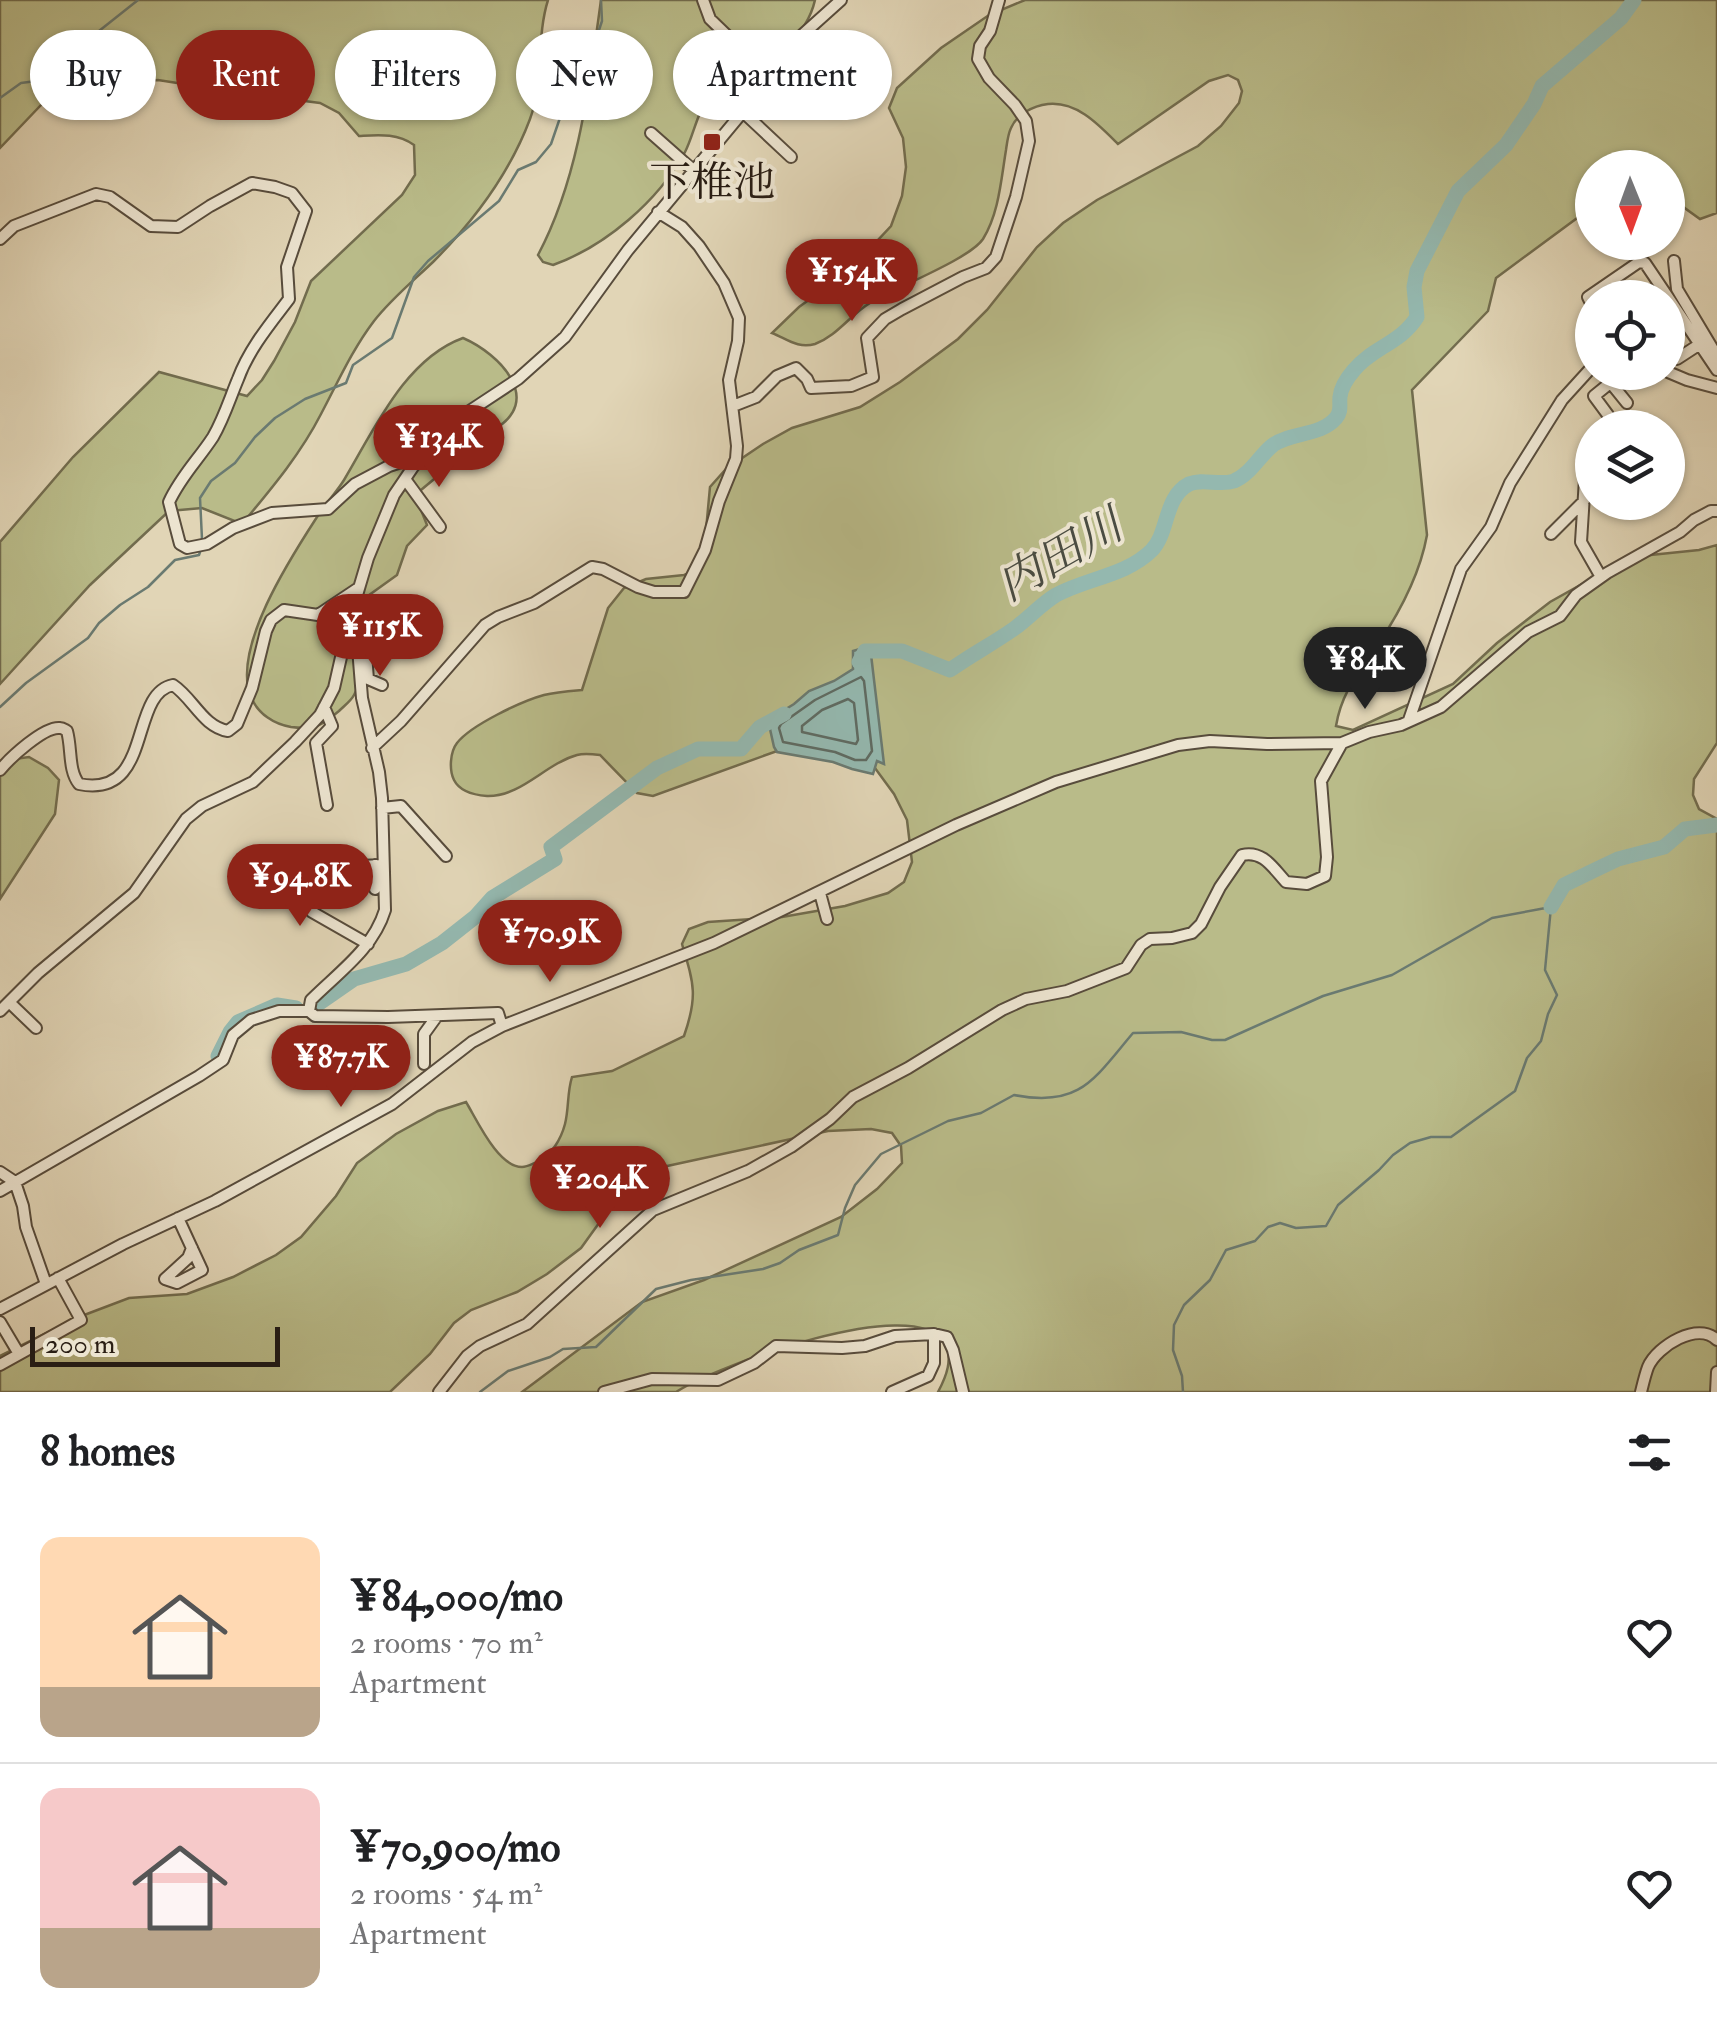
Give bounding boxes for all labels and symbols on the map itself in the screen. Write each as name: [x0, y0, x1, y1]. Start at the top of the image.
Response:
marker: 下椎池: [701, 131, 723, 153]
north arrow: [1575, 150, 1685, 260]
place label: 下椎池: [649, 157, 775, 209]
pin: ¥154K: [782, 239, 922, 324]
pin: ¥134K: [369, 405, 509, 490]
water label: 内田川: [988, 496, 1137, 614]
pin: ¥115K: [310, 594, 450, 679]
pin: ¥84K: [1306, 627, 1424, 712]
pin: ¥94.8K: [219, 844, 381, 929]
pin: ¥70.9K: [469, 900, 631, 985]
pin: ¥87.7K: [260, 1025, 422, 1110]
pin: ¥204K: [530, 1146, 670, 1231]
scale bar: [30, 1322, 280, 1366]

